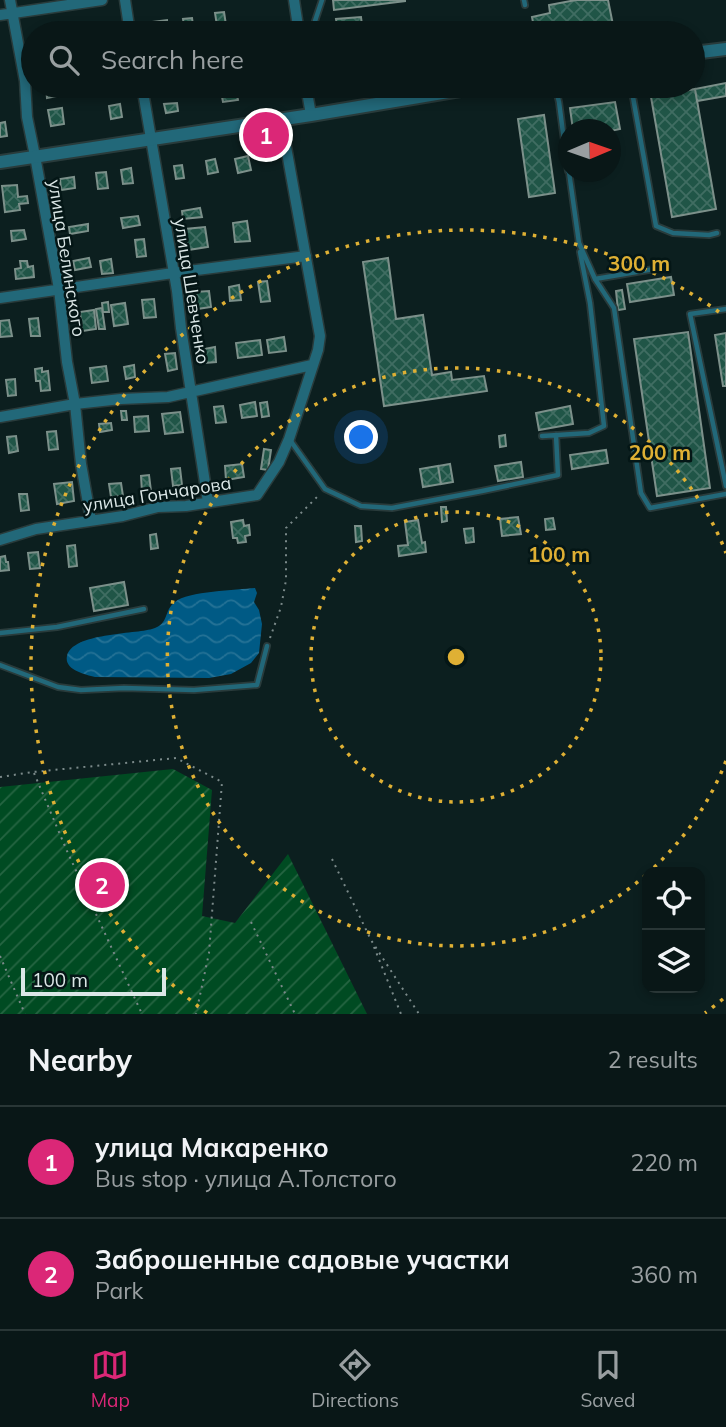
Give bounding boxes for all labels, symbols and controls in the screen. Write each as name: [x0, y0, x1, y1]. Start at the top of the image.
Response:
search box: [21, 21, 705, 98]
icon: search: [45, 41, 83, 79]
text: Search here: [101, 43, 244, 76]
pin: 1: [243, 109, 289, 161]
north arrow: [558, 119, 621, 182]
street label: улица Белинского: [43, 178, 91, 338]
street label: улица Шевченко: [169, 216, 215, 366]
text: 300 m: [608, 250, 670, 276]
your location: [344, 420, 378, 454]
text: 200 m: [629, 439, 691, 465]
street label: улица Гончарова: [81, 471, 233, 517]
text: 100 m: [528, 541, 590, 567]
centre of rings: [444, 645, 468, 669]
pin: 2: [79, 859, 125, 911]
map controls: [642, 867, 705, 993]
button: locate: [642, 867, 705, 930]
button: layers: [642, 930, 705, 993]
scale bar: [21, 965, 166, 997]
text: 100 m: [32, 968, 88, 992]
text: Nearby: [28, 1041, 132, 1079]
text: 2 results: [608, 1045, 698, 1074]
text: улица Макаренко: [95, 1131, 329, 1164]
text: 1: [44, 1148, 58, 1177]
text: 220 m: [630, 1148, 698, 1177]
text: Bus stop · улица А.Толстого: [95, 1164, 397, 1193]
text: Заброшенные садовые участки: [95, 1243, 510, 1276]
text: 2: [44, 1260, 58, 1289]
text: 360 m: [630, 1260, 698, 1289]
text: Park: [95, 1276, 143, 1305]
tab: Map: [91, 1346, 130, 1412]
tab: Directions: [311, 1346, 399, 1412]
tab: Saved: [580, 1346, 635, 1412]

